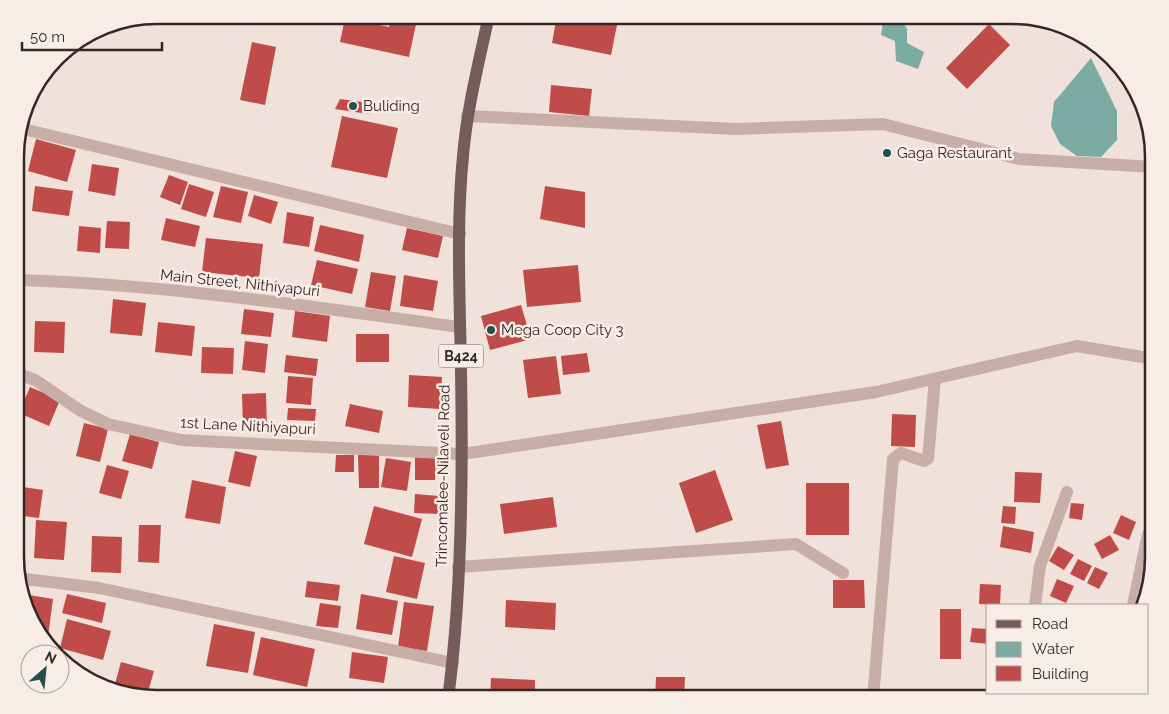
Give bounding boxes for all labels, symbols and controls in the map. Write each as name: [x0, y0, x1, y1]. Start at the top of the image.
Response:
scale bar: [22, 20, 162, 52]
text: 50 m: [30, 28, 65, 46]
place label: Buliding: [363, 97, 420, 115]
marker: Buliding: [347, 100, 359, 112]
place label: Gaga Restaurant: [897, 144, 1012, 162]
marker: Gaga Restaurant: [881, 147, 893, 159]
street label: Main Street, Nithiyapuri: [159, 266, 321, 300]
place label: Mega Coop City 3: [501, 321, 623, 339]
marker: Mega Coop City 3: [485, 324, 497, 336]
road number: B424: [438, 344, 484, 368]
street label: Trincomalee-Nilaveli Road: [432, 385, 454, 567]
street label: 1st Lane Nithiyapuri: [180, 413, 316, 439]
legend: [986, 604, 1149, 694]
text: Road: [1032, 615, 1068, 633]
text: Water: [1032, 640, 1075, 658]
north arrow: [20, 644, 70, 694]
text: N: [43, 648, 59, 667]
text: Building: [1032, 665, 1089, 683]

